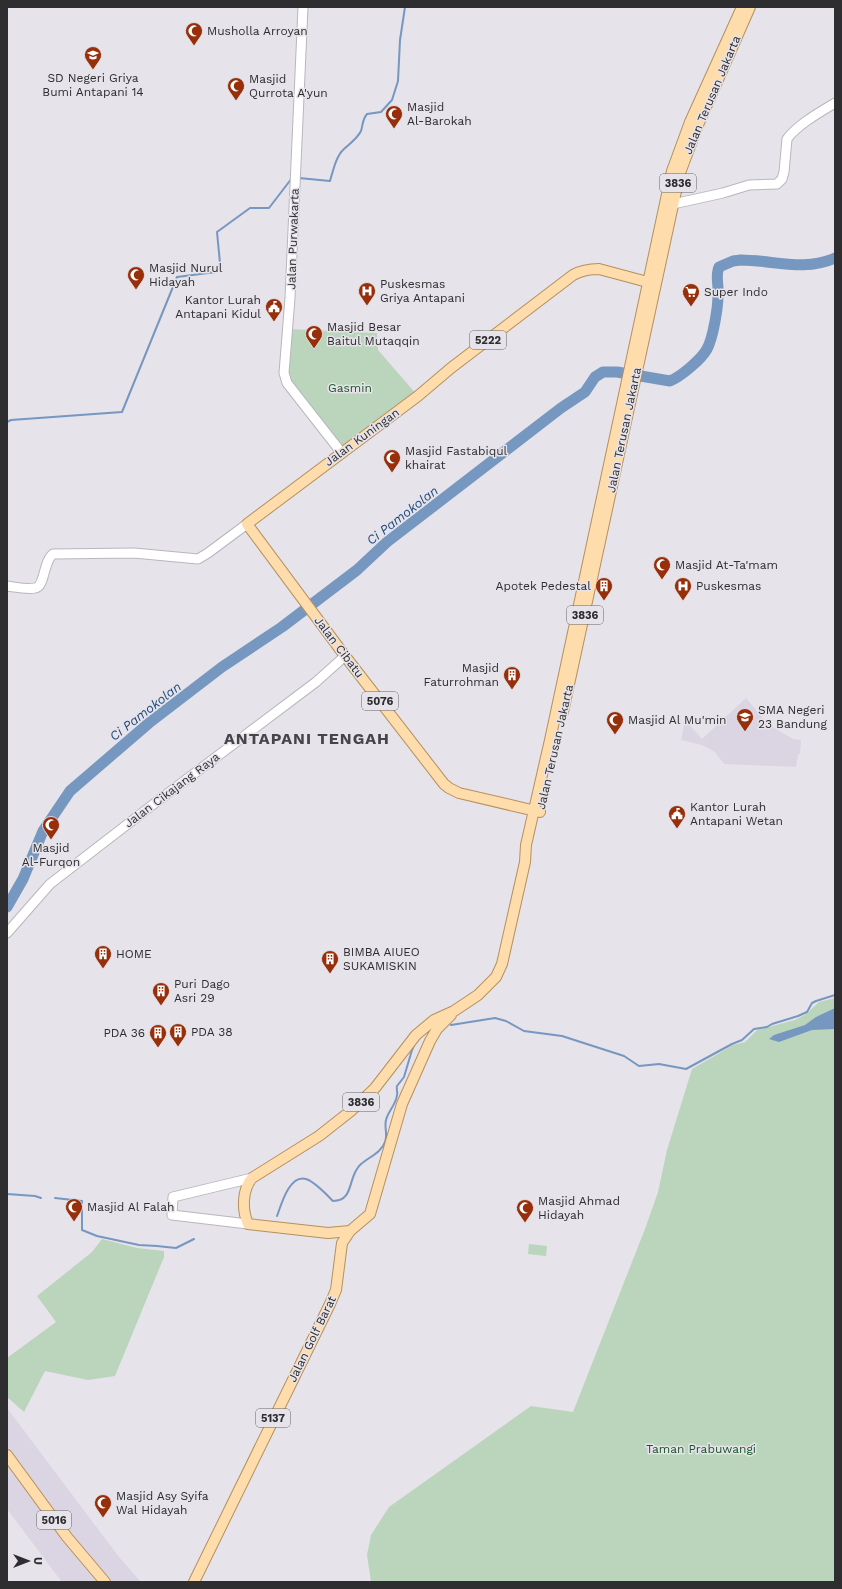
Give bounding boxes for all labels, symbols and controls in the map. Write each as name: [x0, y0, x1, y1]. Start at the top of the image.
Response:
mosque icon: Musholla Arroyan: [184, 21, 204, 46]
place label: Musholla Arroyan: [207, 24, 308, 38]
street label: Jalan Terusan Jakarta: [681, 33, 743, 157]
school or university icon: SD Negeri Griya Bumi Antapani 14: [83, 45, 103, 70]
place label: SD Negeri Griya Bumi Antapani 14: [42, 71, 144, 99]
place label: Masjid Qurrota A'yun: [249, 72, 328, 100]
mosque icon: Masjid Qurrota A'yun: [226, 76, 246, 101]
place label: Masjid Al-Barokah: [407, 100, 472, 128]
mosque icon: Masjid Al-Barokah: [384, 104, 404, 129]
road number: 3836: [660, 174, 696, 192]
street label: Jalan Purwakarta: [284, 188, 302, 290]
place label: Masjid Nurul Hidayah: [149, 261, 223, 289]
mosque icon: Masjid Nurul Hidayah: [126, 265, 146, 290]
place label: Puskesmas Griya Antapani: [380, 277, 465, 305]
hospital icon: Puskesmas Griya Antapani: [357, 281, 377, 306]
supermarket icon: Super Indo: [681, 282, 701, 307]
place label: Super Indo: [704, 285, 768, 299]
place label: Kantor Lurah Antapani Kidul: [175, 293, 261, 321]
public building icon: Kantor Lurah Antapani Kidul: [264, 297, 284, 322]
place label: Masjid Besar Baitul Mutaqqin: [327, 320, 420, 348]
mosque icon: Masjid Besar Baitul Mutaqqin: [304, 324, 324, 349]
road number: 5222: [470, 331, 506, 349]
street label: Jalan Terusan Jakarta: [604, 366, 644, 494]
park label: Gasmin: [328, 381, 372, 395]
street label: Jalan Kuningan: [322, 405, 402, 469]
place label: Masjid Fastabiqul khairat: [405, 444, 508, 472]
mosque icon: Masjid Fastabiqul khairat: [382, 448, 402, 473]
water label: Ci Pamokolan: [364, 483, 441, 548]
mosque icon: Masjid At-Ta'mam: [652, 555, 672, 580]
place label: Masjid At-Ta'mam: [675, 558, 778, 572]
building icon: Apotek Pedestal: [594, 576, 614, 601]
hospital icon: Puskesmas: [673, 576, 693, 601]
place label: Apotek Pedestal: [495, 579, 591, 593]
place label: Puskesmas: [696, 579, 761, 593]
road number: 3836: [567, 606, 603, 624]
street label: Jalan Cibatu: [311, 614, 367, 680]
place label: Masjid Faturrohman: [423, 661, 499, 689]
building icon: Masjid Faturrohman: [502, 665, 522, 690]
water label: Ci Pamokolan: [107, 679, 184, 744]
street label: Jalan Terusan Jakarta: [534, 683, 576, 811]
road number: 5076: [362, 692, 398, 710]
place label: SMA Negeri 23 Bandung: [758, 703, 827, 731]
school or university icon: SMA Negeri 23 Bandung: [735, 707, 755, 732]
mosque icon: Masjid Al Mu'min: [605, 710, 625, 735]
place label: Masjid Al Mu'min: [628, 713, 727, 727]
district label: ANTAPANI TENGAH: [224, 729, 390, 748]
street label: Jalan Cikajang Raya: [122, 750, 222, 830]
place label: Kantor Lurah Antapani Wetan: [690, 800, 783, 828]
public building icon: Kantor Lurah Antapani Wetan: [667, 804, 687, 829]
mosque icon: Masjid Al-Furqon: [41, 815, 61, 840]
place label: Masjid Al-Furqon: [22, 841, 80, 869]
building icon: HOME: [93, 944, 113, 969]
place label: BIMBA AIUEO SUKAMISKIN: [343, 945, 420, 973]
place label: HOME: [116, 947, 152, 961]
building icon: BIMBA AIUEO SUKAMISKIN: [320, 949, 340, 974]
place label: Puri Dago Asri 29: [174, 977, 230, 1005]
building icon: Puri Dago Asri 29: [151, 981, 171, 1006]
building icon: PDA 38: [168, 1022, 188, 1047]
building icon: PDA 36: [148, 1023, 168, 1048]
place label: PDA 38: [191, 1025, 233, 1039]
place label: PDA 36: [103, 1026, 145, 1040]
road number: 3836: [343, 1093, 379, 1111]
place label: Masjid Ahmad Hidayah: [538, 1194, 620, 1222]
mosque icon: Masjid Al Falah: [64, 1197, 84, 1222]
mosque icon: Masjid Ahmad Hidayah: [515, 1198, 535, 1223]
place label: Masjid Al Falah: [87, 1200, 174, 1214]
street label: Jalan Golf Barat: [285, 1294, 339, 1384]
road number: 5137: [256, 1409, 290, 1427]
park label: Taman Prabuwangi: [646, 1442, 756, 1456]
place label: Masjid Asy Syifa Wal Hidayah: [116, 1489, 209, 1517]
mosque icon: Masjid Asy Syifa Wal Hidayah: [93, 1493, 113, 1518]
road number: 5016: [37, 1511, 71, 1529]
north arrow: [8, 1541, 48, 1581]
text: U: [31, 1557, 44, 1565]

